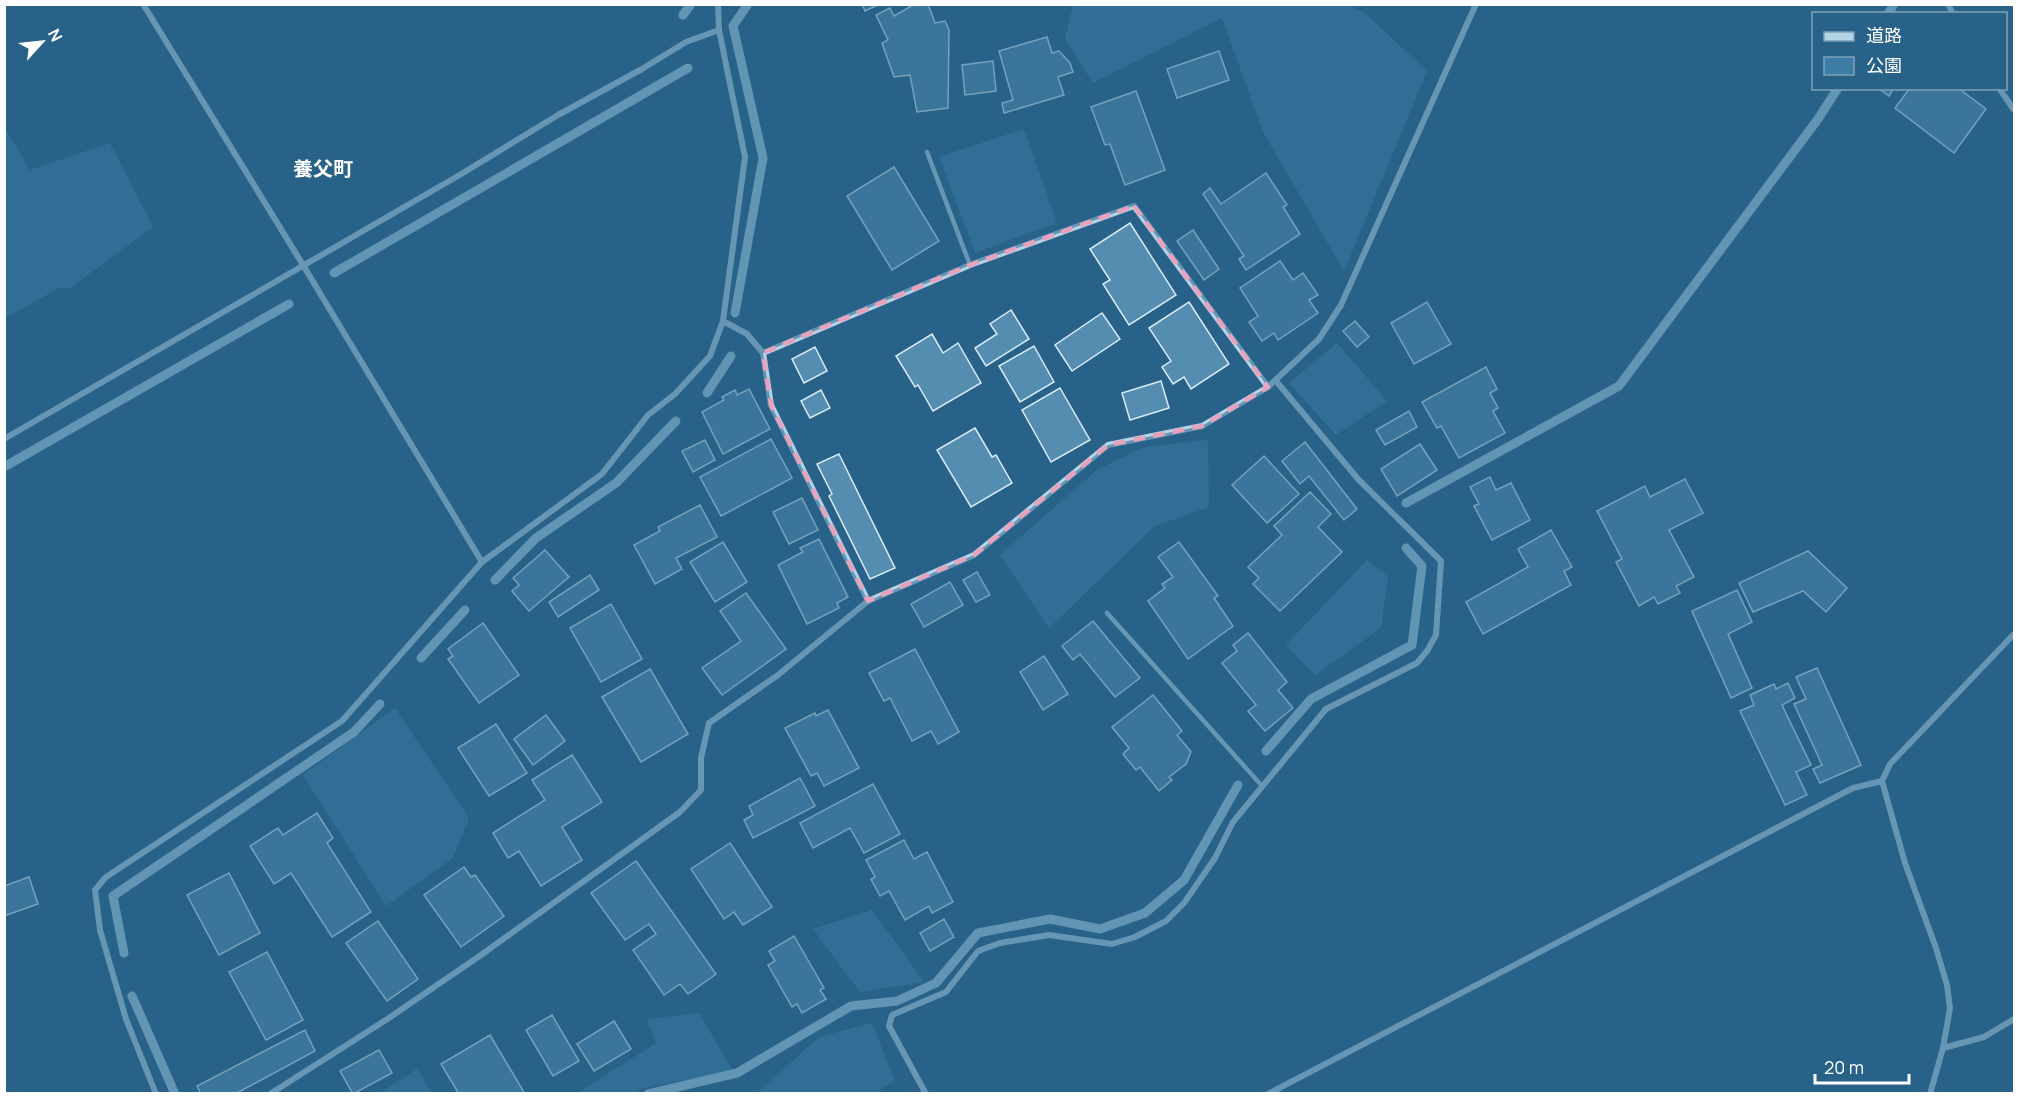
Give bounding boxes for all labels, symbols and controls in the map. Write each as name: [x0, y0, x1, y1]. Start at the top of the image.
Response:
north arrow: [12, 12, 72, 72]
legend: [1812, 12, 2007, 90]
text: 道路: [1866, 23, 1902, 47]
text: N: [43, 25, 68, 45]
text: 公園: [1866, 53, 1902, 77]
district label: 養父町: [293, 155, 353, 182]
scale bar: [1815, 1047, 1910, 1085]
text: 20 m: [1824, 1055, 1864, 1079]

